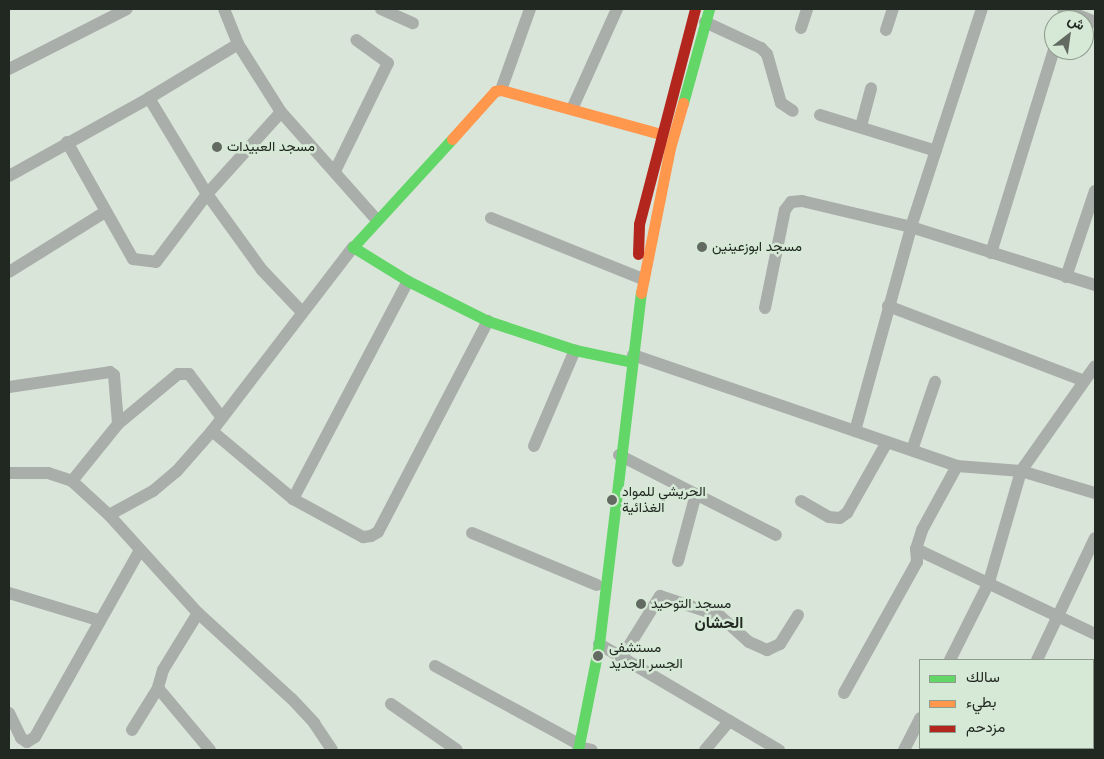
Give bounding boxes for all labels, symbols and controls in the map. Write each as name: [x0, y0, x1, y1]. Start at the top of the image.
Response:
north arrow: [1044, 10, 1094, 60]
text: ش: [1064, 10, 1088, 35]
place label: مسجد العبيدات: [227, 139, 315, 155]
marker: مسجد العبيدات: [211, 141, 223, 153]
place label: مسجد ابوزعينين: [712, 239, 802, 255]
marker: مسجد ابوزعينين: [696, 241, 708, 253]
place label: الحريشي للمواد الغذائية: [622, 484, 706, 516]
marker: الحريشي للمواد الغذائية: [606, 494, 618, 506]
place label: مسجد التوحيد: [651, 596, 731, 612]
marker: مسجد التوحيد: [635, 598, 647, 610]
district label: الحشان: [695, 613, 743, 633]
place label: مستشفى الجسر الجديد: [609, 640, 683, 672]
marker: مستشفى الجسر الجديد: [591, 649, 605, 663]
legend: [919, 659, 1094, 749]
text: سالك: [966, 667, 1000, 687]
text: بطيء: [966, 692, 996, 712]
text: مزدحم: [966, 717, 1005, 737]

